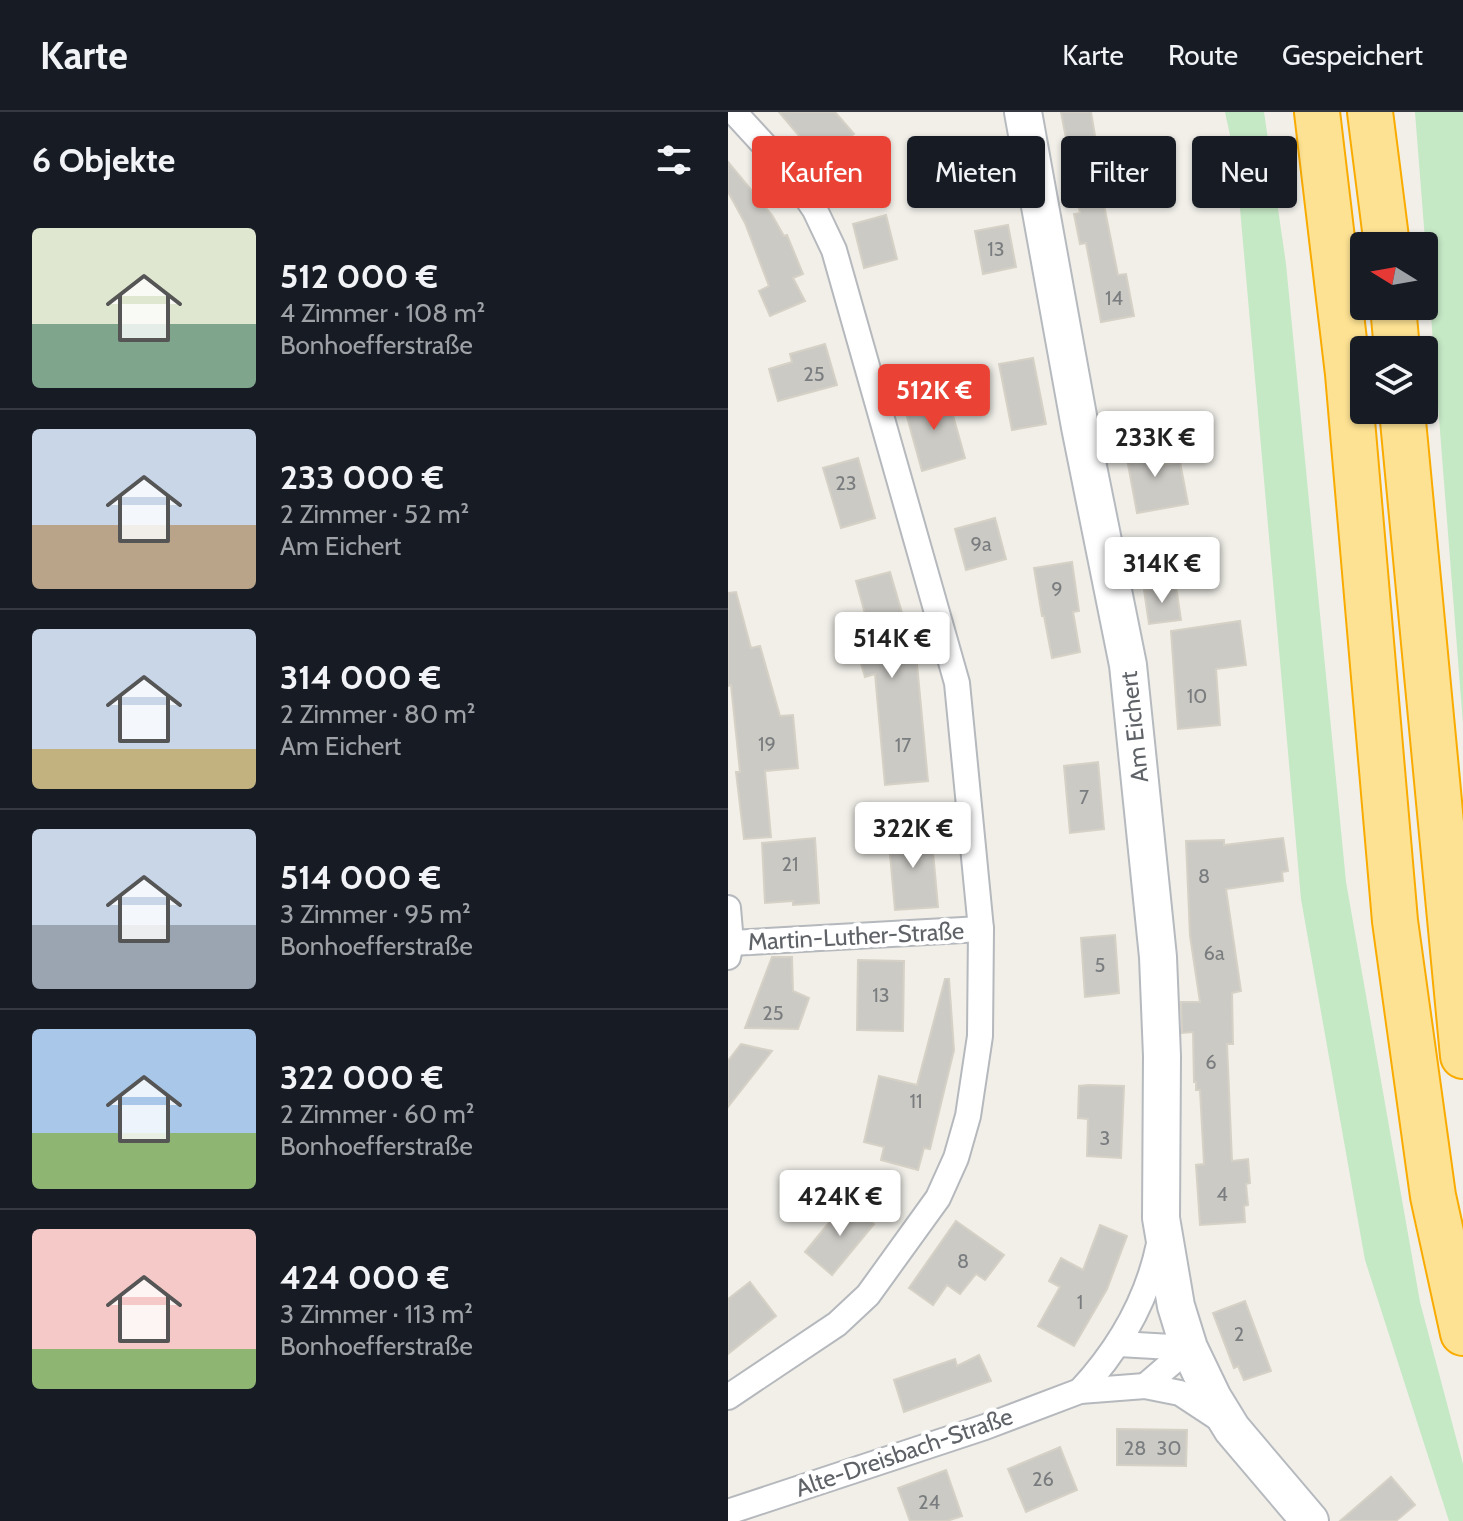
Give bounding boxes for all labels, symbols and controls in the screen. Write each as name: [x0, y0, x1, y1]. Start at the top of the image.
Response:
text: Karte: [40, 32, 128, 79]
text: Karte: [1062, 38, 1124, 72]
text: Route: [1168, 38, 1238, 72]
text: Gespeichert: [1282, 38, 1423, 72]
chip: Kaufen: [752, 136, 891, 208]
chip: Mieten: [907, 136, 1045, 208]
chip: Filter: [1061, 136, 1176, 208]
chip: Neu: [1192, 136, 1297, 208]
icon: filters: [652, 138, 696, 182]
text: 6 Objekte: [32, 139, 175, 181]
north arrow: [1350, 232, 1438, 320]
map controls: [1350, 232, 1438, 424]
house number: 13: [987, 237, 1005, 261]
text: 512 000 €: [280, 255, 438, 297]
icon: home: [96, 260, 192, 356]
house number: 14: [1105, 286, 1123, 310]
text: 4 Zimmer · 108 m²: [280, 297, 485, 329]
text: Bonhoefferstraße: [280, 329, 473, 361]
button: layers: [1350, 336, 1438, 424]
house number: 25: [803, 362, 825, 386]
pin: 512K €: [869, 364, 999, 432]
text: 512K €: [896, 374, 972, 406]
pin: 233K €: [1090, 411, 1220, 479]
text: 233K €: [1115, 421, 1195, 453]
text: 233 000 €: [280, 456, 444, 498]
icon: home: [96, 461, 192, 557]
house number: 23: [835, 471, 857, 495]
text: 2 Zimmer · 52 m²: [280, 498, 469, 530]
text: Am Eichert: [280, 530, 401, 562]
house number: 9a: [971, 532, 992, 556]
pin: 314K €: [1097, 537, 1227, 605]
text: 314K €: [1123, 547, 1201, 579]
house number: 9: [1051, 577, 1063, 601]
pin: 514K €: [827, 612, 957, 680]
text: 514K €: [853, 622, 931, 654]
text: 314 000 €: [280, 656, 441, 698]
icon: home: [96, 661, 192, 757]
street label: Am Eichert: [1114, 670, 1154, 784]
house number: 10: [1187, 684, 1207, 708]
text: 2 Zimmer · 80 m²: [280, 698, 475, 730]
text: Am Eichert: [280, 730, 401, 762]
house number: 19: [758, 732, 776, 756]
house number: 17: [895, 733, 911, 757]
house number: 7: [1079, 785, 1089, 809]
pin: 322K €: [848, 802, 978, 870]
text: 322K €: [873, 812, 953, 844]
house number: 21: [782, 852, 799, 876]
text: 514 000 €: [280, 856, 441, 898]
icon: home: [96, 861, 192, 957]
house number: 8: [1198, 864, 1210, 888]
text: 3 Zimmer · 95 m²: [280, 898, 471, 930]
street label: Martin-Luther-Straße: [747, 916, 965, 956]
text: Bonhoefferstraße: [280, 930, 473, 962]
house number: 6a: [1204, 941, 1225, 965]
house number: 5: [1095, 953, 1105, 977]
house number: 13: [872, 983, 890, 1007]
house number: 25: [762, 1001, 784, 1025]
house number: 6: [1205, 1050, 1217, 1074]
text: 322 000 €: [280, 1056, 443, 1098]
icon: home: [96, 1061, 192, 1157]
house number: 11: [909, 1089, 923, 1113]
text: 2 Zimmer · 60 m²: [280, 1098, 474, 1130]
house number: 3: [1100, 1126, 1110, 1150]
text: Bonhoefferstraße: [280, 1130, 473, 1162]
pin: 424K €: [775, 1170, 905, 1238]
text: 424K €: [798, 1180, 882, 1212]
house number: 4: [1216, 1182, 1228, 1206]
house number: 8: [957, 1249, 969, 1273]
text: 424 000 €: [280, 1256, 449, 1298]
icon: home: [96, 1261, 192, 1357]
house number: 1: [1077, 1290, 1083, 1314]
text: 3 Zimmer · 113 m²: [280, 1298, 473, 1330]
house number: 2: [1234, 1322, 1244, 1346]
text: Bonhoefferstraße: [280, 1330, 473, 1362]
street label: Alte-Dreisbach-Straße: [792, 1401, 1016, 1503]
house number: 28: [1124, 1436, 1146, 1460]
house number: 30: [1157, 1436, 1181, 1460]
house number: 26: [1032, 1467, 1054, 1491]
house number: 24: [918, 1490, 940, 1514]

